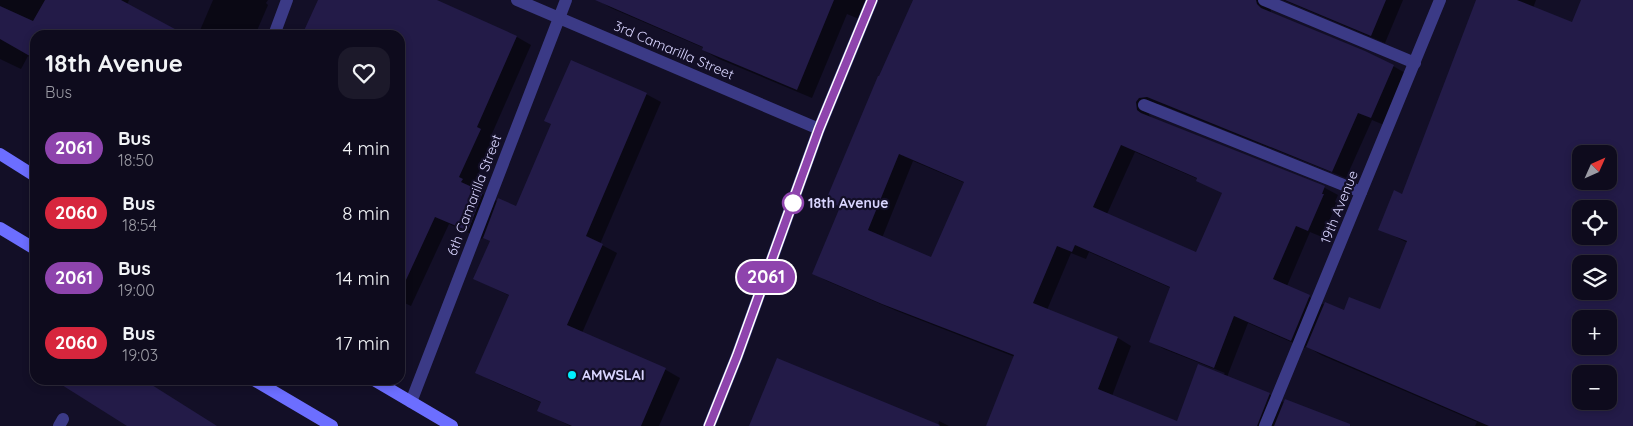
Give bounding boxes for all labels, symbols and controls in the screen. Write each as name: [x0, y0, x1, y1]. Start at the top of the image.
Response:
street label: 3rd Camarilla Street: [611, 17, 737, 84]
button: heart: [338, 47, 390, 99]
text: 18th Avenue: [45, 48, 183, 78]
text: Bus: [45, 82, 72, 102]
text: Bus: [118, 126, 151, 150]
street label: 6th Camarilla Street: [443, 132, 505, 258]
text: 2061: [55, 136, 93, 159]
text: 4 min: [342, 136, 390, 160]
north arrow: [1572, 145, 1618, 190]
map controls: [1572, 145, 1617, 410]
text: 18:50: [118, 150, 154, 170]
street label: 19th Avenue: [1316, 168, 1362, 246]
text: Bus: [122, 191, 155, 215]
marker: 18th Avenue: [782, 192, 804, 214]
place label: 18th Avenue: [808, 194, 888, 212]
button: locate: [1572, 200, 1617, 245]
text: 2060: [55, 201, 97, 224]
text: 8 min: [342, 201, 390, 225]
text: 18:54: [122, 215, 157, 235]
button: layers: [1572, 255, 1617, 300]
text: Bus: [118, 256, 151, 280]
line badge: 2061: [731, 261, 801, 293]
text: 2061: [747, 265, 785, 288]
text: 2061: [55, 266, 93, 289]
text: 14 min: [336, 266, 390, 290]
text: 19:00: [118, 280, 155, 300]
button: +: [1572, 310, 1617, 355]
text: Bus: [122, 321, 155, 345]
text: 2060: [55, 331, 97, 354]
text: 17 min: [336, 331, 390, 355]
text: 19:03: [122, 345, 158, 365]
button: −: [1572, 365, 1617, 410]
place label: AMWSLAI: [582, 366, 645, 384]
marker: AMWSLAI: [566, 369, 578, 381]

